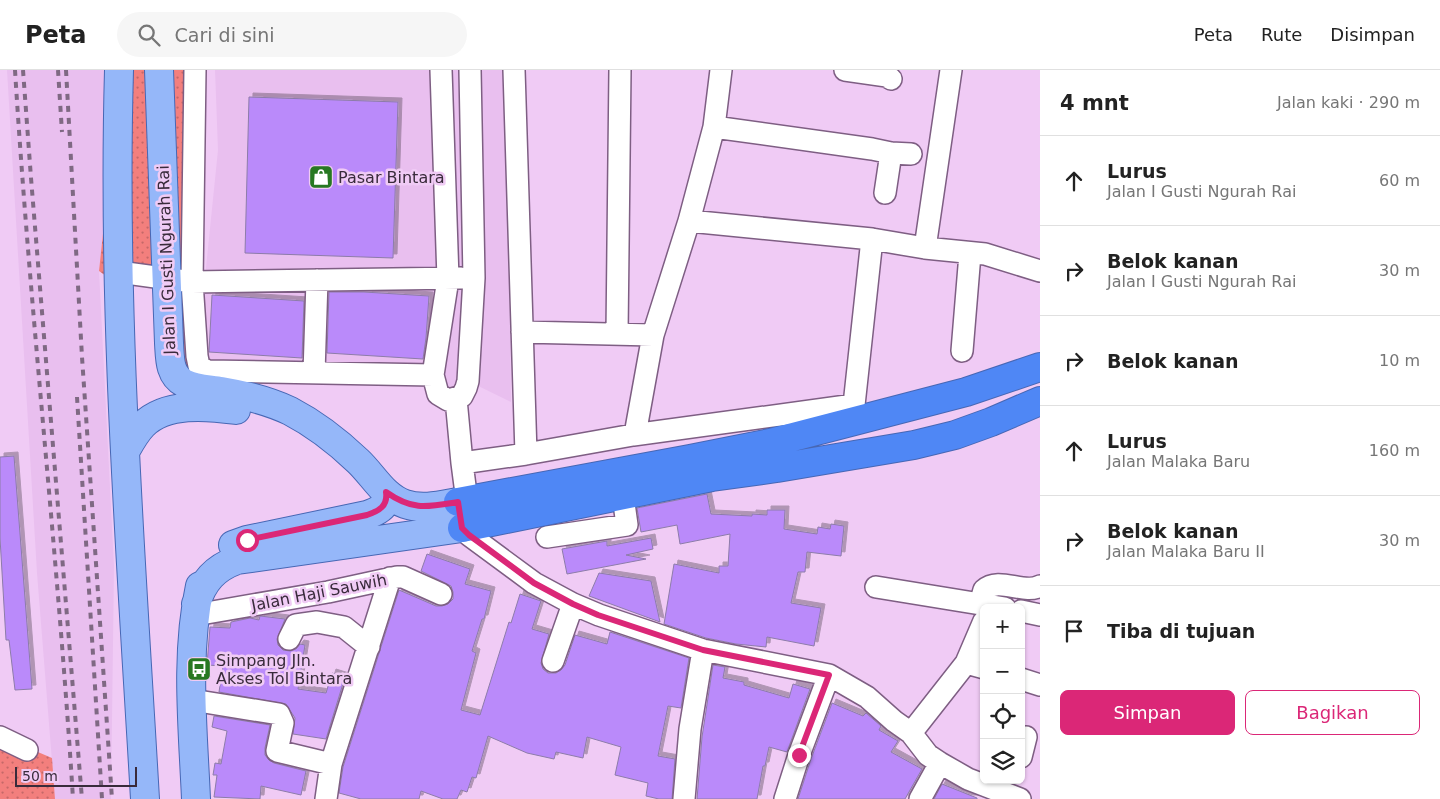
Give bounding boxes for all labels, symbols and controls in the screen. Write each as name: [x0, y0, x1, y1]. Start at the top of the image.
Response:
search box: [117, 12, 467, 57]
text: Peta: [25, 21, 87, 49]
icon: search: [135, 21, 163, 49]
text: Cari di sini: [175, 24, 274, 46]
text: Peta: [1194, 24, 1233, 45]
text: Rute: [1261, 24, 1302, 45]
text: Disimpan: [1330, 24, 1415, 45]
text: 4 mnt: [1060, 91, 1129, 115]
text: Jalan kaki · 290 m: [1277, 93, 1420, 112]
text: Lurus: [1107, 160, 1167, 182]
shop icon: Pasar Bintara: [308, 164, 334, 190]
street label: Jalan I Gusti Ngurah Rai: [154, 165, 179, 356]
icon: ahead: [1060, 167, 1088, 195]
place label: Pasar Bintara: [338, 168, 445, 187]
text: 60 m: [1379, 171, 1420, 190]
text: Jalan I Gusti Ngurah Rai: [1107, 182, 1296, 201]
text: Belok kanan: [1107, 250, 1239, 272]
icon: right: [1060, 257, 1088, 285]
text: 30 m: [1379, 261, 1420, 280]
text: Jalan I Gusti Ngurah Rai: [1107, 272, 1296, 291]
icon: right: [1060, 347, 1088, 375]
text: Belok kanan: [1107, 350, 1239, 372]
text: 10 m: [1379, 351, 1420, 370]
text: Lurus: [1107, 430, 1167, 452]
icon: ahead: [1060, 437, 1088, 465]
text: 160 m: [1369, 441, 1420, 460]
text: Jalan Malaka Baru: [1107, 452, 1250, 471]
text: Belok kanan: [1107, 520, 1239, 542]
icon: right: [1060, 527, 1088, 555]
route start: [236, 529, 259, 552]
text: 30 m: [1379, 531, 1420, 550]
text: Jalan Malaka Baru II: [1107, 542, 1265, 561]
street label: Jalan Haji Sauwih: [249, 570, 388, 615]
map controls: [980, 604, 1025, 784]
button: +: [980, 604, 1025, 649]
icon: arrive: [1060, 617, 1088, 645]
text: Tiba di tujuan: [1107, 620, 1255, 642]
button: −: [980, 649, 1025, 694]
place label: Simpang Jln. Akses Tol Bintara: [216, 651, 352, 688]
bus stop icon: Simpang Jln. Akses Tol Bintara: [186, 656, 212, 682]
button: Simpan: [1060, 690, 1235, 735]
button: Bagikan: [1245, 690, 1420, 735]
button: locate: [980, 694, 1025, 739]
button: layers: [980, 739, 1025, 784]
route end: [788, 744, 811, 767]
scale bar: [15, 764, 138, 787]
text: 50 m: [22, 768, 58, 784]

